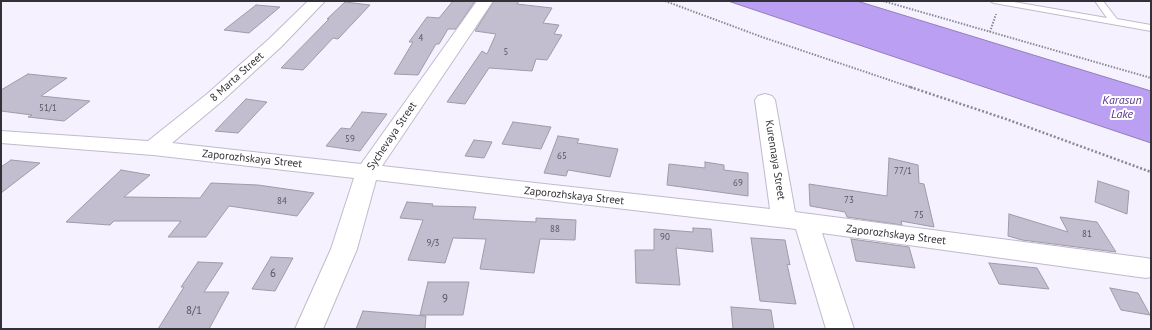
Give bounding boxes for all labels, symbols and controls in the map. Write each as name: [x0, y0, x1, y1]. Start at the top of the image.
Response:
house number: 4: [419, 33, 423, 43]
house number: 5: [504, 47, 508, 57]
street label: 8 Marta Street: [208, 50, 266, 104]
water label: Karasun Lake: [1102, 94, 1142, 122]
street label: Sychevaya Street: [364, 99, 420, 173]
house number: 51/1: [39, 103, 57, 113]
street label: Kurennaya Street: [762, 119, 788, 201]
house number: 59: [345, 134, 355, 144]
street label: Zaporozhskaya Street: [201, 147, 303, 171]
house number: 65: [557, 151, 567, 161]
house number: 77/1: [894, 166, 912, 176]
house number: 69: [733, 178, 743, 188]
street label: Zaporozhskaya Street: [523, 184, 625, 208]
house number: 73: [844, 195, 854, 205]
house number: 84: [277, 196, 287, 206]
house number: 75: [914, 210, 924, 220]
street label: Zaporozhskaya Street: [845, 222, 947, 248]
house number: 88: [550, 224, 560, 234]
house number: 81: [1082, 229, 1092, 239]
house number: 90: [660, 232, 670, 242]
house number: 9/3: [427, 238, 439, 248]
house number: 6: [270, 267, 276, 281]
house number: 9: [442, 292, 448, 306]
house number: 8/1: [186, 304, 202, 318]

